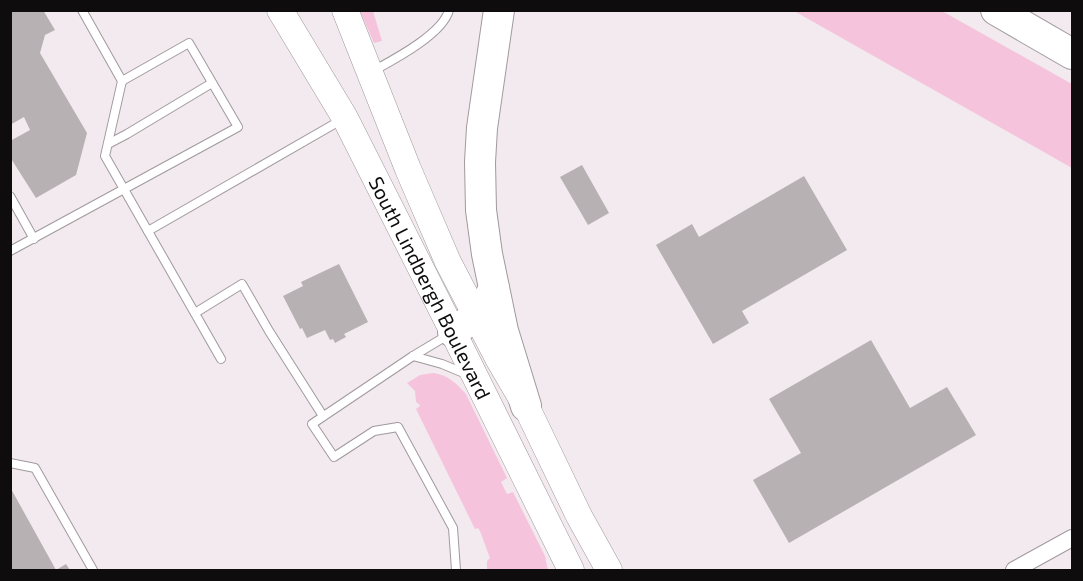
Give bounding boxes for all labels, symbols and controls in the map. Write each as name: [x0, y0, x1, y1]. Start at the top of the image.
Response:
street label: South Lindbergh Boulevard: [364, 172, 496, 403]

